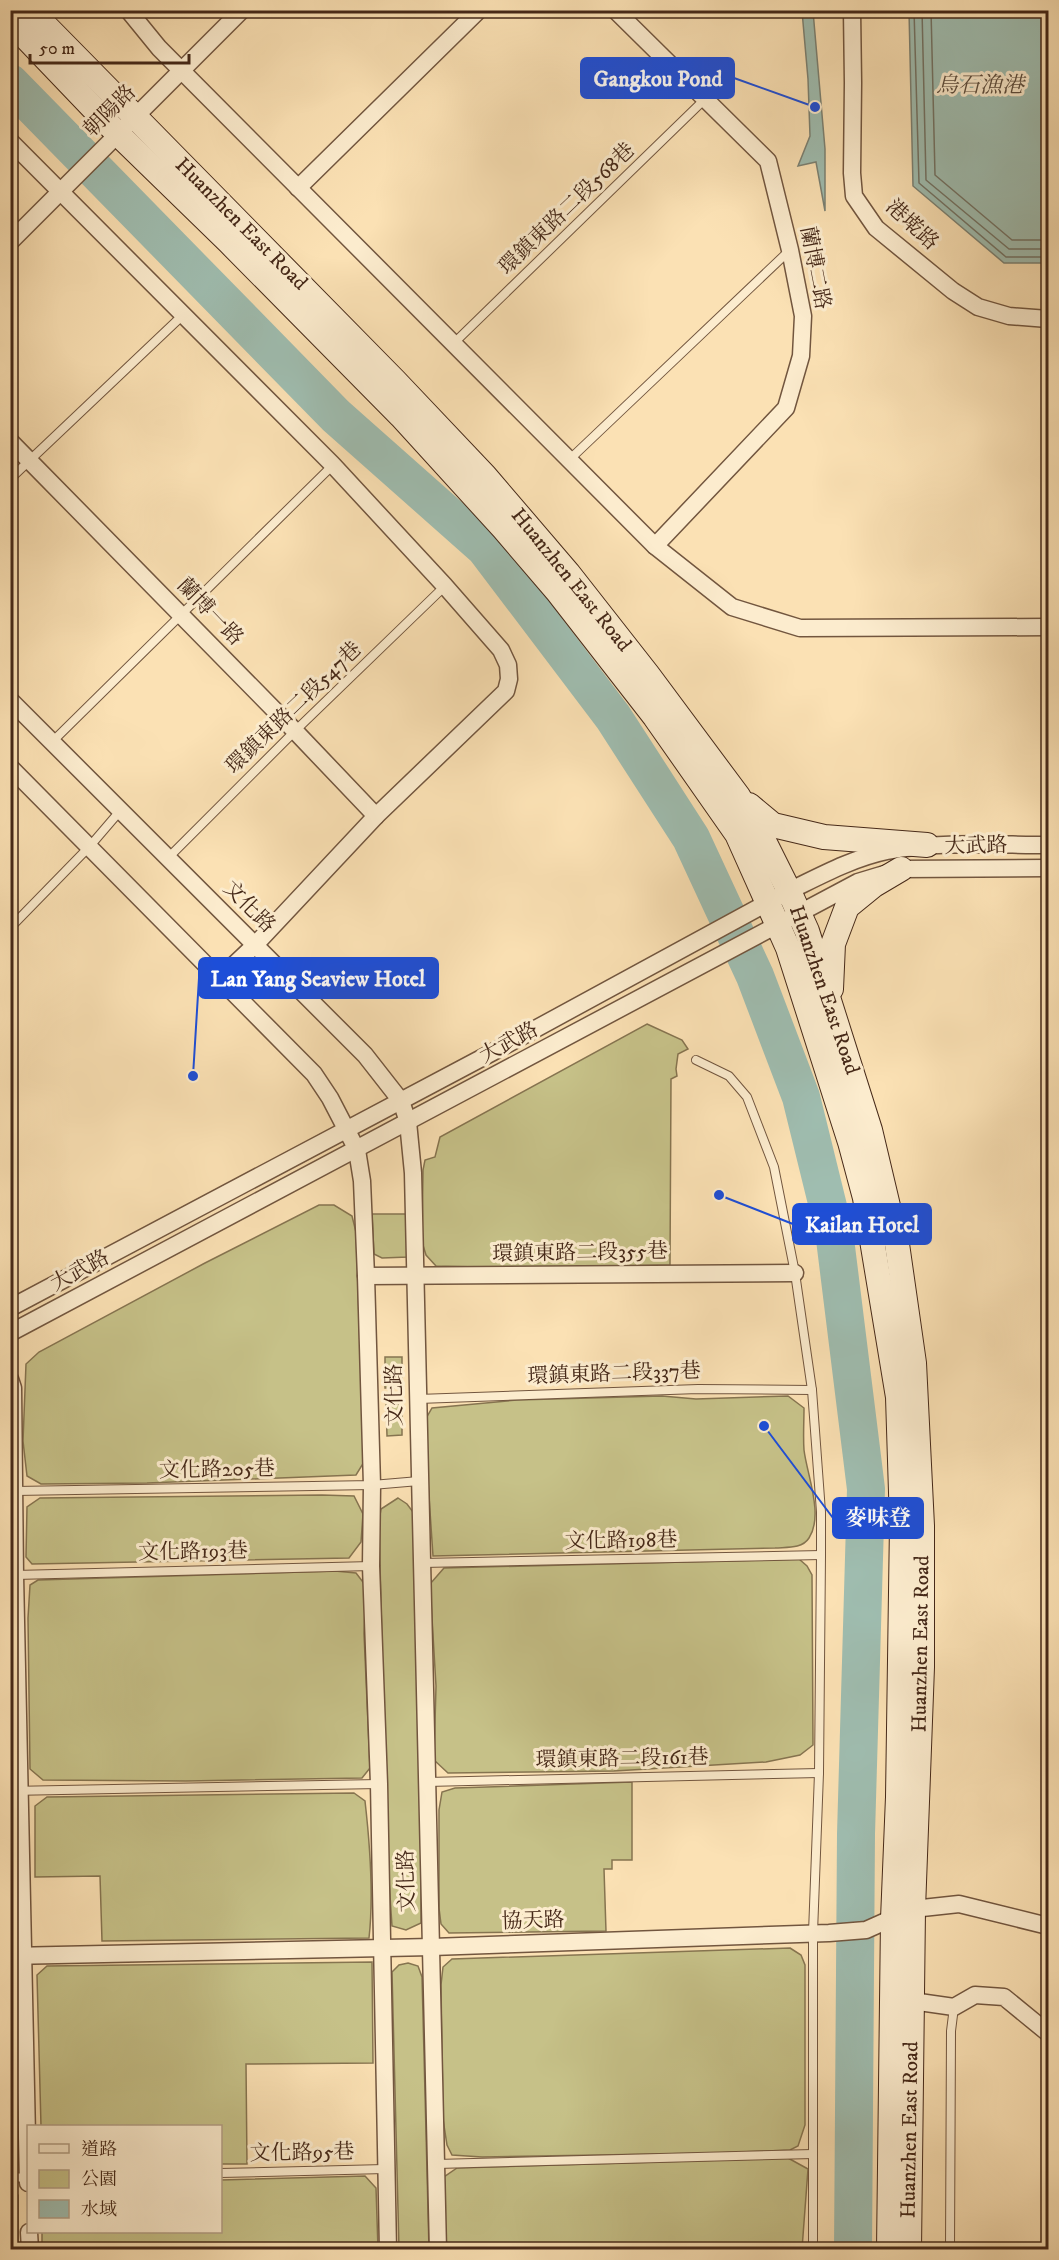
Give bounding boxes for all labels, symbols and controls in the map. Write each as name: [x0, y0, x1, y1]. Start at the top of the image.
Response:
scale bar: [30, 27, 189, 65]
text: 50 m: [39, 38, 75, 60]
callout: Gangkou Pond: [581, 58, 734, 98]
text: Gangkou Pond: [593, 66, 724, 93]
water label: 烏石漁港: [936, 72, 1027, 99]
street label: 朝陽路: [79, 80, 141, 142]
street label: 環鎮東路二段568巷: [494, 138, 640, 280]
street label: Huanzhen East Road: [169, 152, 313, 296]
street label: 港墘路: [880, 194, 944, 256]
street label: 蘭博二路: [794, 224, 836, 312]
street label: Huanzhen East Road: [505, 503, 637, 657]
street label: 蘭博一路: [171, 573, 249, 651]
street label: 環鎮東路二段547巷: [221, 637, 367, 779]
street label: 大武路: [944, 832, 1008, 860]
street label: 文化路: [218, 876, 280, 938]
street label: Huanzhen East Road: [783, 902, 865, 1078]
callout: Lan Yang Seaview Hotel: [199, 958, 438, 998]
text: Lan Yang Seaview Hotel: [211, 966, 426, 993]
street label: 大武路: [475, 1017, 543, 1069]
callout: Kailan Hotel: [793, 1204, 931, 1244]
text: Kailan Hotel: [805, 1212, 920, 1239]
street label: 環鎮東路二段355巷: [492, 1238, 668, 1268]
street label: 大武路: [46, 1245, 114, 1297]
street label: 環鎮東路二段337巷: [527, 1358, 701, 1390]
street label: 文化路: [381, 1363, 409, 1427]
street label: 文化路205巷: [159, 1456, 275, 1484]
callout: 麥味登: [833, 1498, 923, 1538]
text: 麥味登: [845, 1505, 911, 1532]
street label: 文化路198巷: [564, 1527, 678, 1555]
street label: 文化路193巷: [138, 1538, 248, 1566]
street label: Huanzhen East Road: [906, 1555, 936, 1733]
street label: 環鎮東路二段161巷: [535, 1744, 709, 1774]
street label: 文化路: [393, 1849, 421, 1913]
street label: 協天路: [501, 1907, 565, 1935]
street label: Huanzhen East Road: [895, 2041, 925, 2219]
legend: [27, 2125, 222, 2233]
text: 道路: [81, 2139, 117, 2161]
street label: 文化路95巷: [249, 2139, 355, 2167]
text: 公園: [81, 2169, 117, 2191]
text: 水域: [81, 2199, 117, 2221]

